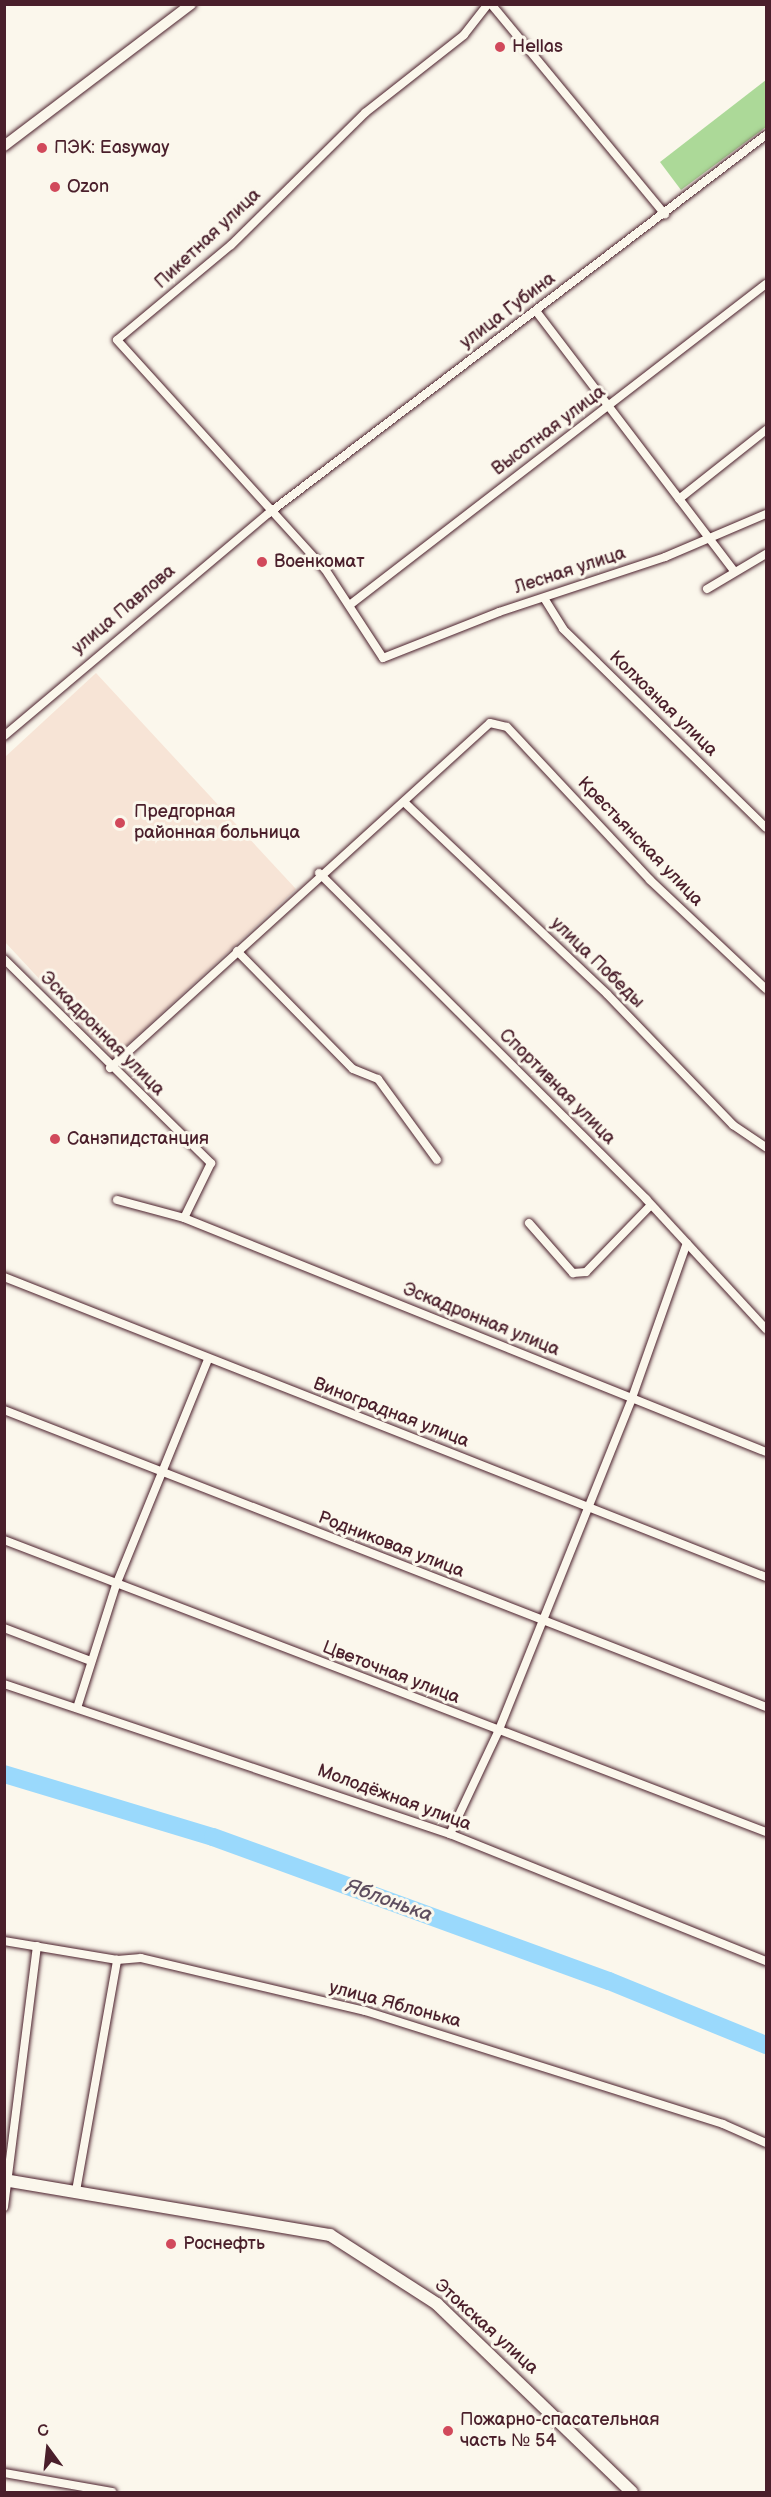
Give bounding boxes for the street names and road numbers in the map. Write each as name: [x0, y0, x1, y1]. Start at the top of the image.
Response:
street label: Пикетная улица: [151, 184, 265, 294]
street label: улица Губина: [456, 268, 560, 354]
street label: Высотная улица: [488, 381, 610, 481]
street label: Лесная улица: [512, 543, 628, 599]
street label: улица Павлова: [68, 561, 180, 659]
street label: Колхозная улица: [604, 647, 722, 761]
street label: Крестьянская улица: [573, 773, 707, 911]
street label: улица Победы: [546, 913, 648, 1013]
street label: Эскадронная улица: [35, 967, 169, 1101]
street label: Спортивная улица: [495, 1025, 619, 1149]
street label: Эскадронная улица: [399, 1279, 563, 1361]
street label: Виноградная улица: [310, 1373, 472, 1453]
street label: Родниковая улица: [315, 1507, 467, 1583]
street label: Цветочная улица: [319, 1637, 463, 1709]
street label: Молодёжная улица: [314, 1760, 474, 1836]
street label: улица Яблонька: [327, 1977, 463, 2033]
street label: Этокская улица: [430, 2275, 542, 2379]

